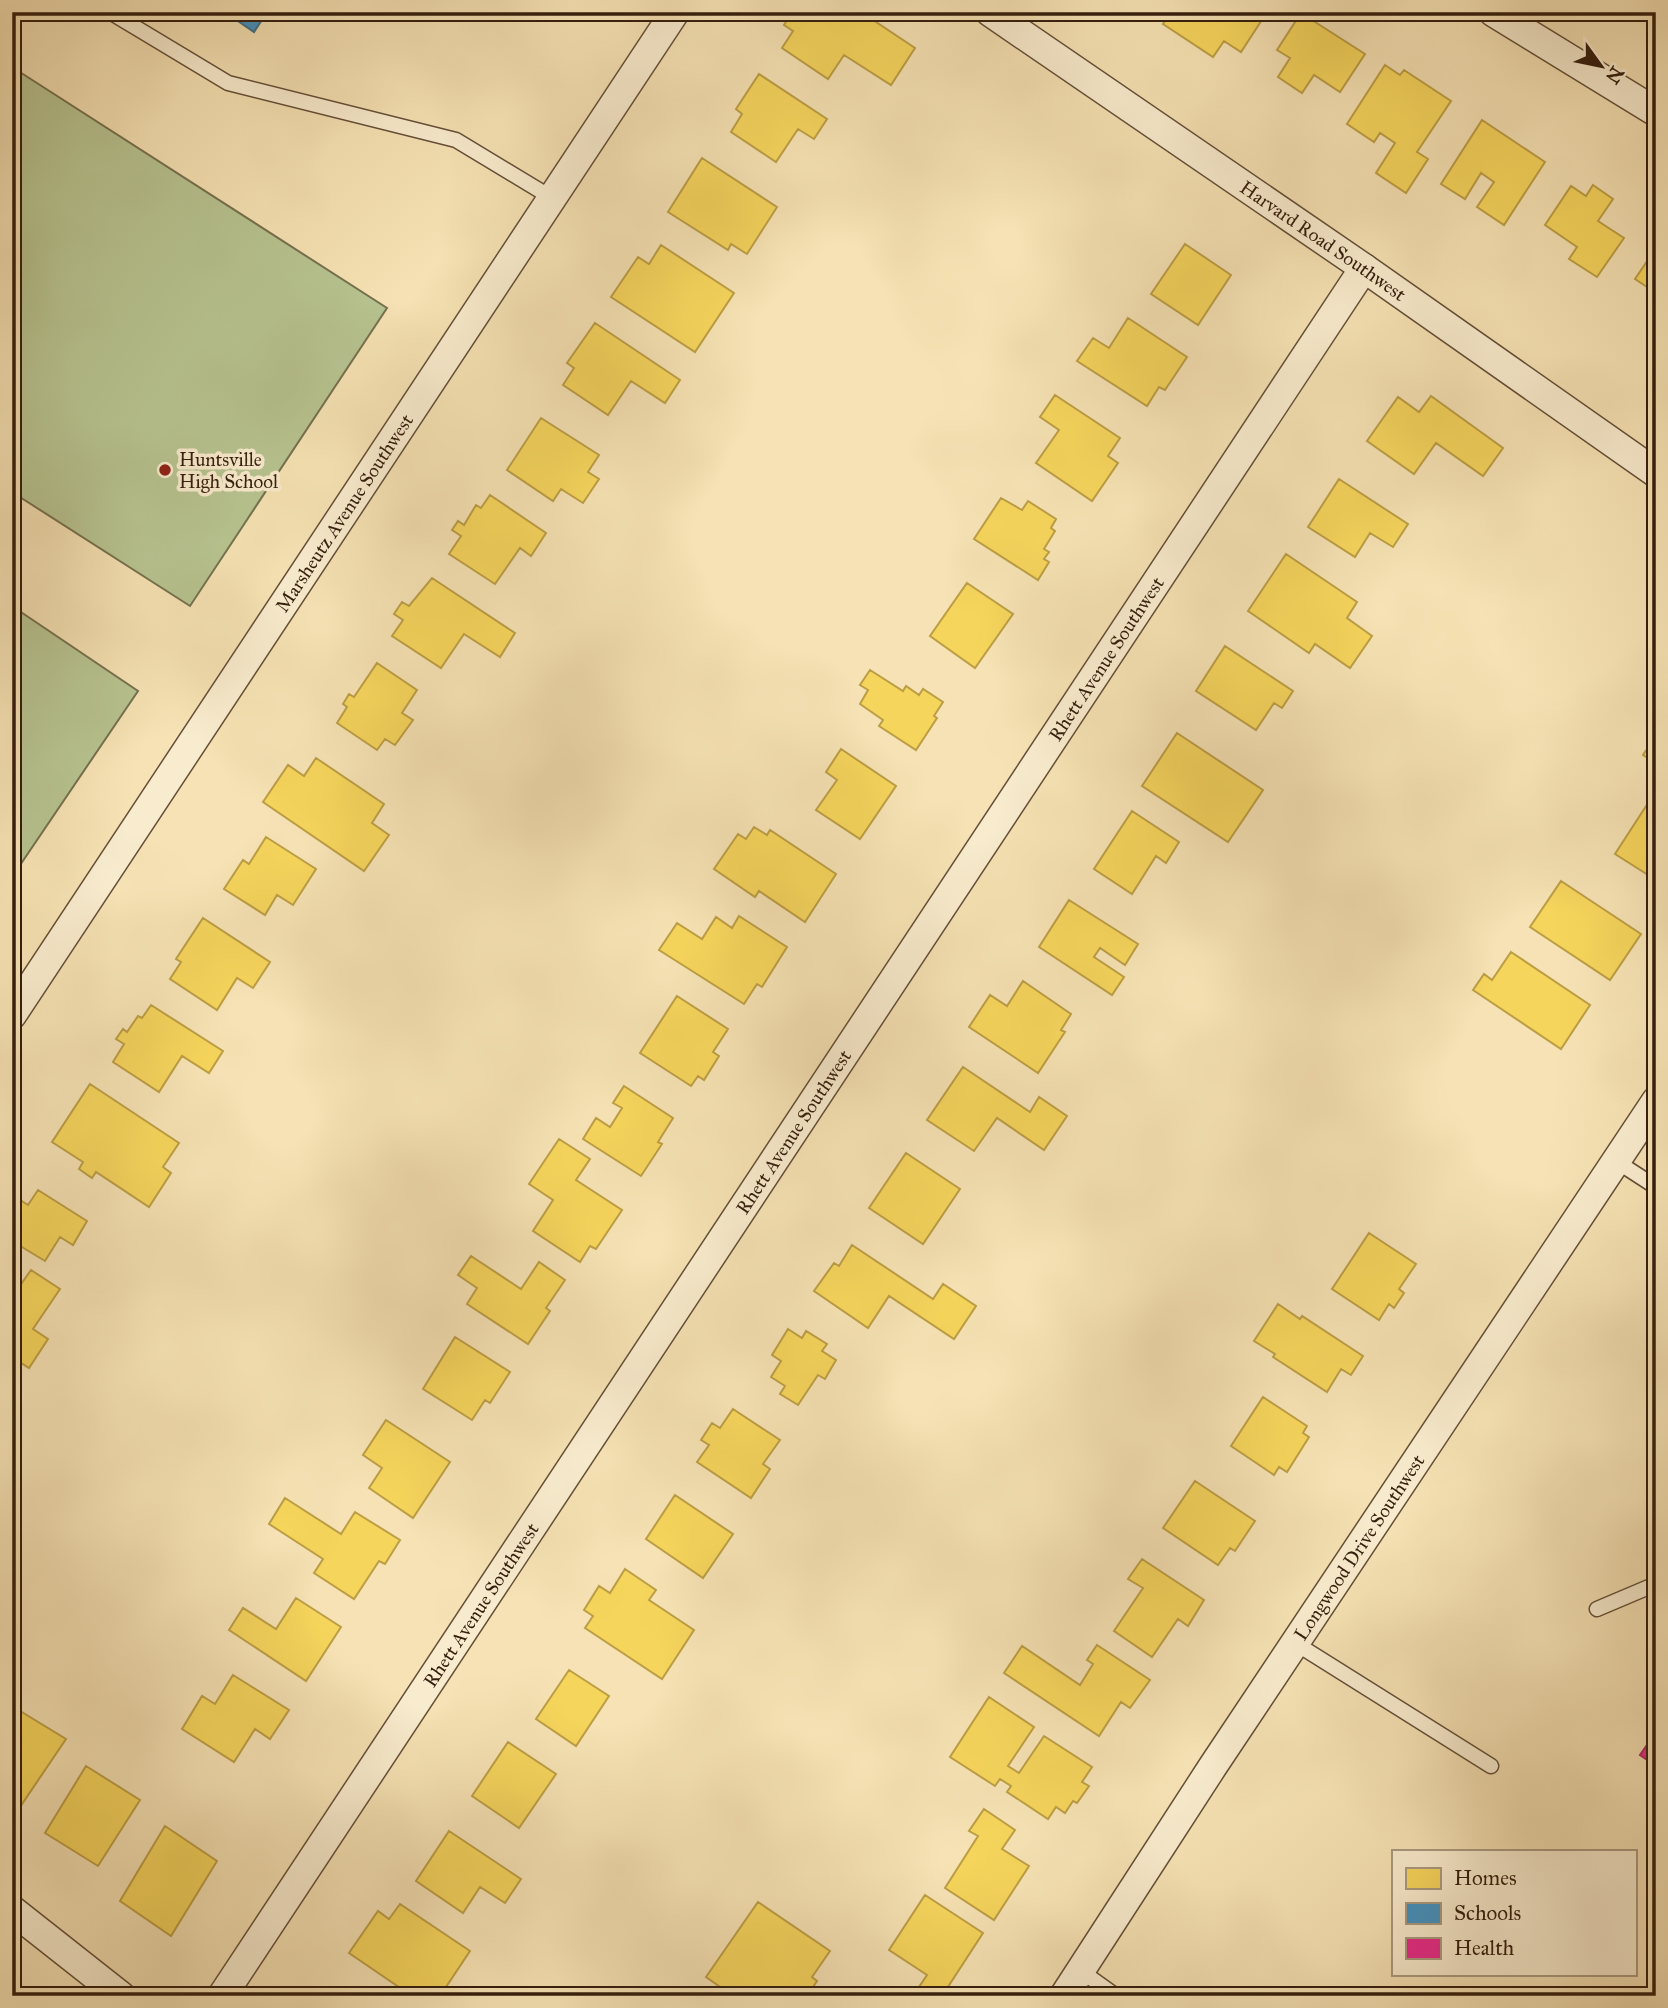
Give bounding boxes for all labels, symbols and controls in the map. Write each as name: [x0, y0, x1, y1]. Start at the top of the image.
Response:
north arrow: [1566, 32, 1636, 102]
text: N: [1601, 62, 1629, 88]
street label: Harvard Road Southwest: [1236, 175, 1411, 306]
street label: Marsheutz Avenue Southwest: [270, 409, 418, 616]
place label: Huntsville High School: [179, 448, 279, 494]
marker: Huntsville High School: [157, 462, 173, 478]
street label: Rhett Avenue Southwest: [1043, 572, 1169, 745]
street label: Rhett Avenue Southwest: [731, 1045, 856, 1218]
street label: Longwood Drive Southwest: [1289, 1450, 1429, 1644]
street label: Rhett Avenue Southwest: [418, 1518, 543, 1691]
legend: [1392, 1850, 1636, 1976]
text: Homes: [1454, 1865, 1517, 1891]
text: Schools: [1454, 1900, 1521, 1926]
text: Health: [1454, 1935, 1515, 1961]

